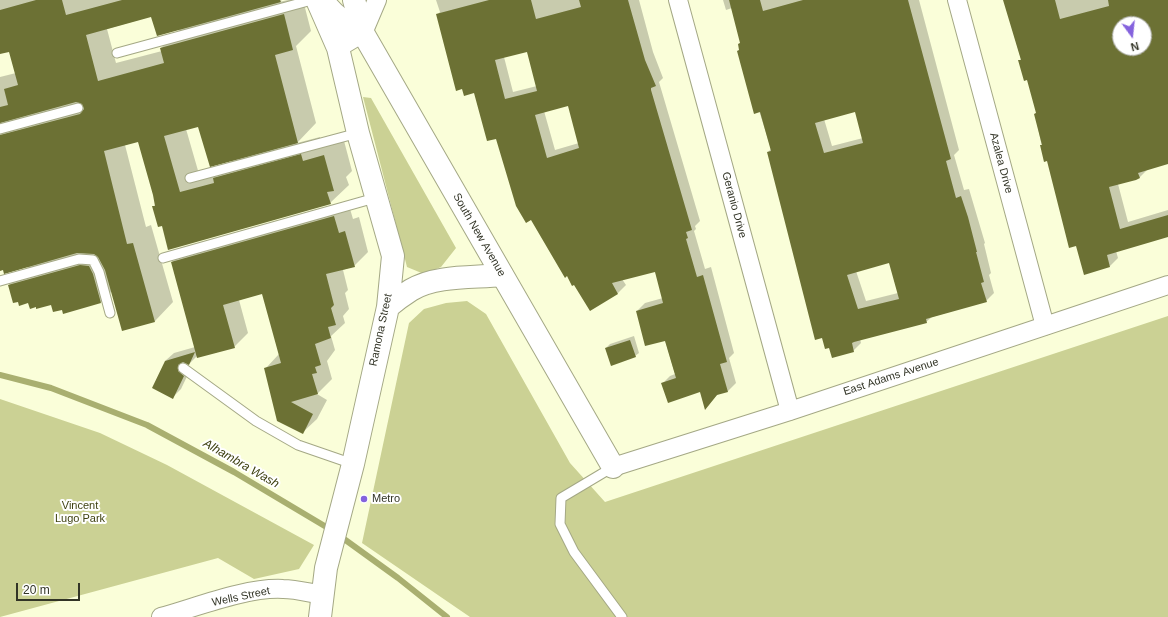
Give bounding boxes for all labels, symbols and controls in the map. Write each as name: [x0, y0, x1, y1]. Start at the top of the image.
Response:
north arrow: [1112, 16, 1152, 56]
text: N: [1129, 40, 1140, 53]
street label: Azalea Drive: [987, 131, 1015, 195]
street label: Geranio Drive: [719, 171, 749, 239]
street label: South New Avenue: [450, 191, 508, 279]
street label: Ramona Street: [367, 292, 395, 368]
street label: East Adams Avenue: [842, 355, 940, 399]
water label: Alhambra Wash: [201, 436, 281, 492]
place label: Metro: [372, 492, 400, 506]
marker: Metro: [359, 494, 369, 504]
park label: Vincent Lugo Park: [55, 499, 105, 525]
scale bar: [18, 575, 82, 601]
text: 20 m: [23, 583, 50, 597]
street label: Wells Street: [211, 584, 271, 610]

